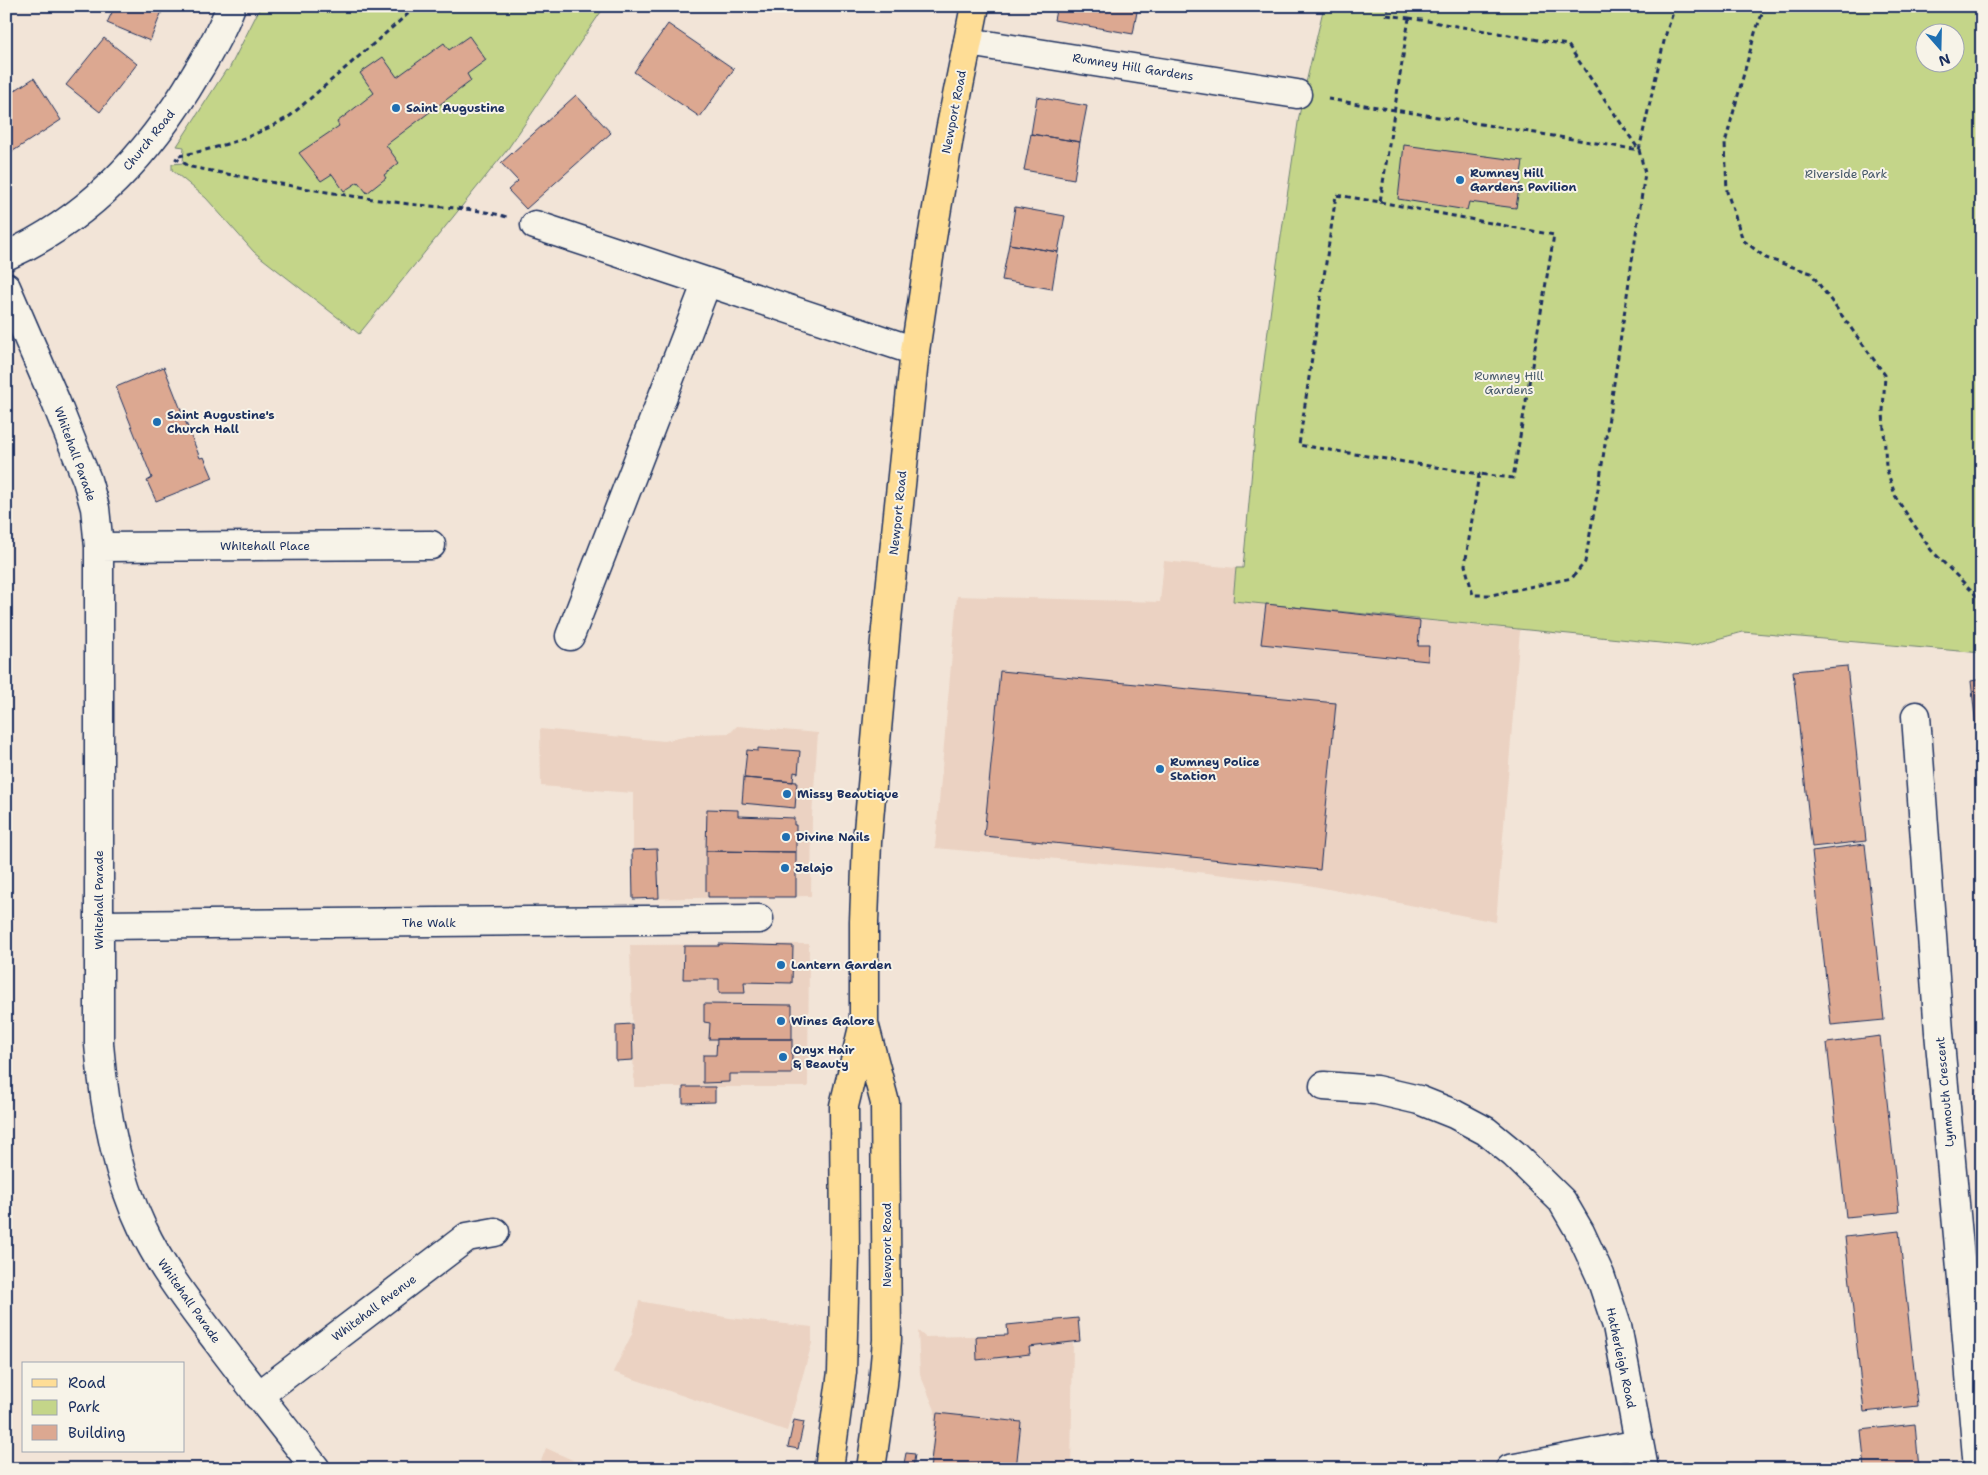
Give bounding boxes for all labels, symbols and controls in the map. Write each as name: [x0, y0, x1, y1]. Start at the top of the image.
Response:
north arrow: [1916, 22, 1966, 72]
street label: Rumney Hill Gardens: [1071, 50, 1195, 84]
text: N: [1936, 50, 1953, 71]
street label: Newport Road: [938, 69, 970, 155]
place label: Saint Augustine: [406, 100, 505, 116]
marker: Saint Augustine: [390, 102, 402, 114]
street label: Church Road: [120, 106, 179, 174]
place label: Rumney Hill Gardens Pavilion: [1470, 165, 1577, 195]
park label: Riverside Park: [1805, 166, 1887, 182]
marker: Rumney Hill Gardens Pavilion: [1454, 174, 1466, 186]
park label: Rumney Hill Gardens: [1474, 368, 1544, 398]
street label: Whitehall Parade: [50, 404, 100, 504]
place label: Saint Augustine's Church Hall: [167, 407, 275, 437]
marker: Saint Augustine's Church Hall: [151, 416, 163, 428]
street label: Newport Road: [886, 470, 910, 556]
street label: Whitehall Place: [220, 538, 310, 554]
place label: Rumney Police Station: [1170, 754, 1260, 784]
marker: Rumney Police Station: [1154, 763, 1166, 775]
place label: Missy Beautique: [797, 786, 899, 802]
marker: Missy Beautique: [781, 788, 793, 800]
place label: Divine Nails: [796, 829, 870, 845]
marker: Divine Nails: [780, 831, 792, 843]
street label: Whitehall Parade: [91, 850, 107, 950]
place label: Jelajo: [795, 860, 833, 876]
marker: Jelajo: [779, 862, 791, 874]
street label: The Walk: [402, 915, 456, 931]
place label: Lantern Garden: [791, 957, 892, 973]
marker: Lantern Garden: [775, 959, 787, 971]
place label: Wines Galore: [791, 1013, 875, 1029]
marker: Wines Galore: [775, 1015, 787, 1027]
street label: Lynmouth Crescent: [1932, 1036, 1958, 1148]
place label: Onyx Hair & Beauty: [793, 1042, 855, 1072]
marker: Onyx Hair & Beauty: [777, 1051, 789, 1063]
street label: Newport Road: [879, 1202, 895, 1287]
street label: Whitehall Parade: [154, 1256, 224, 1347]
street label: Whitehall Avenue: [329, 1271, 420, 1345]
street label: Hatherleigh Road: [1602, 1306, 1640, 1410]
legend: [22, 1362, 185, 1452]
text: Road: [68, 1373, 106, 1393]
text: Park: [68, 1397, 100, 1417]
text: Building: [68, 1423, 125, 1443]

